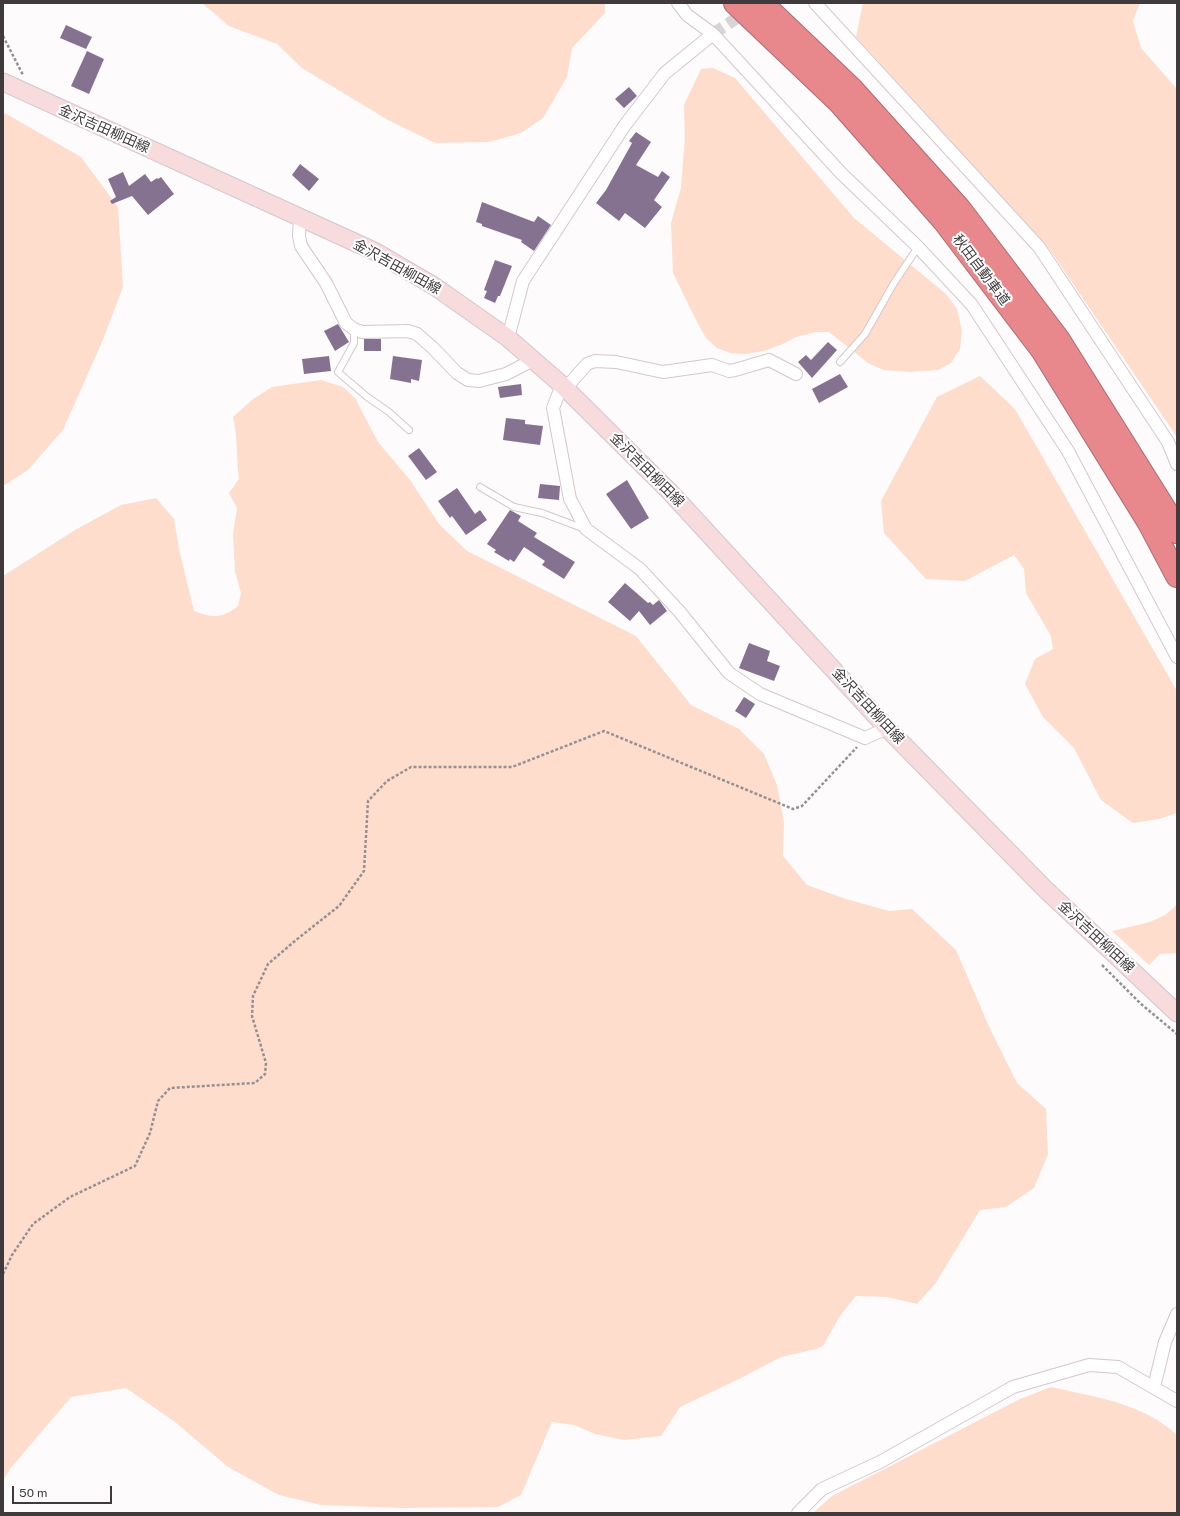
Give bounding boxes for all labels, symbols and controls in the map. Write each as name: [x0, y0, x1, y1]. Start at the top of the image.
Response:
street label: 金沢吉田柳田線: [56, 101, 152, 157]
street label: 秋田自動車道: [949, 231, 1013, 309]
street label: 金沢吉田柳田線: [350, 236, 444, 298]
street label: 金沢吉田柳田線: [606, 429, 688, 511]
street label: 金沢吉田柳田線: [828, 664, 908, 748]
street label: 金沢吉田柳田線: [1054, 897, 1138, 977]
scale bar: [14, 1478, 114, 1504]
text: 50 m: [19, 1486, 47, 1500]

